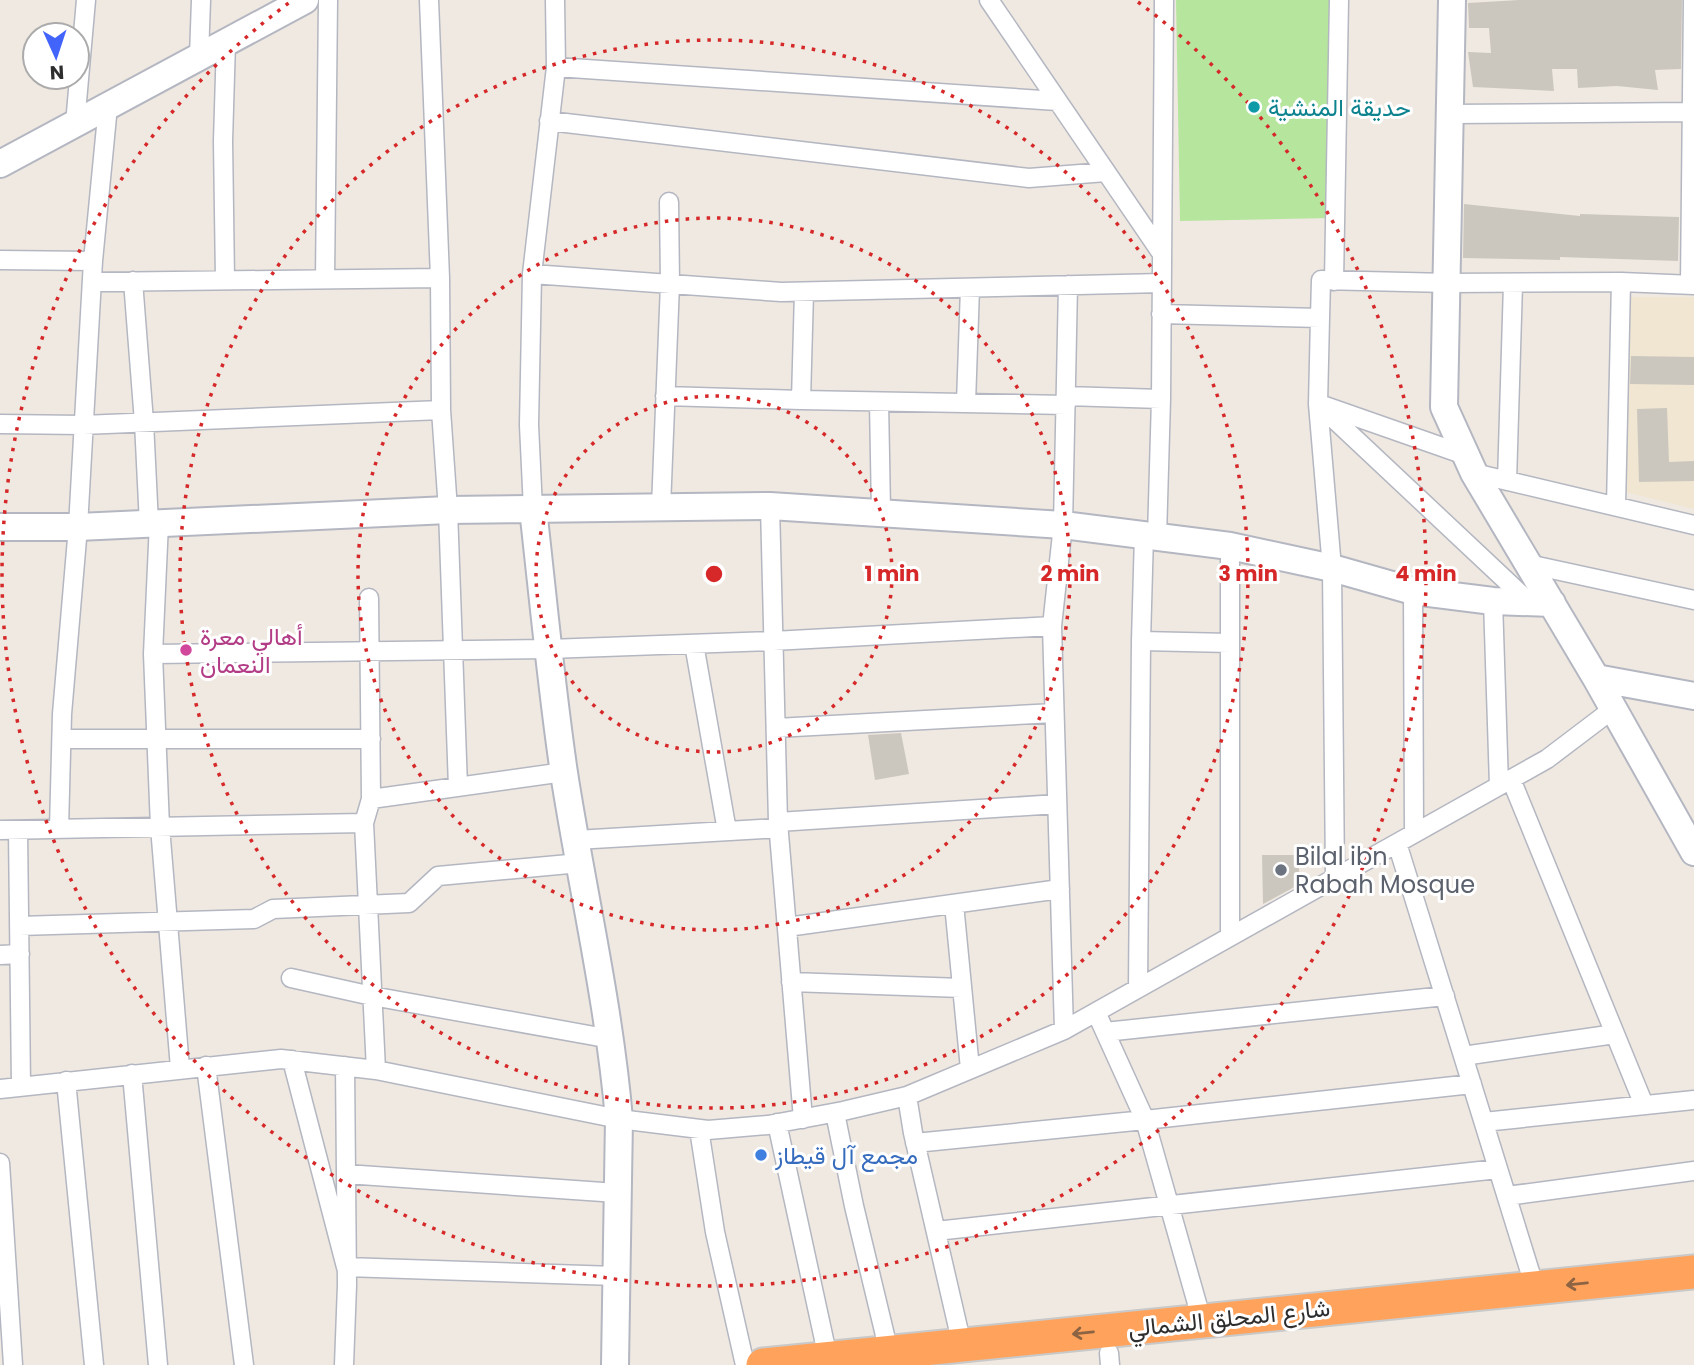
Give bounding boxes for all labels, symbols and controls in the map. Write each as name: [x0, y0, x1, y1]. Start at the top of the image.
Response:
north arrow: [21, 21, 91, 91]
text: N: [49, 59, 65, 86]
place label: حديقة المنشية: [1268, 91, 1411, 124]
marker: حديقة المنشية: [1246, 99, 1262, 115]
text: 1 min: [865, 559, 919, 588]
text: 2 min: [1040, 559, 1100, 588]
text: 3 min: [1218, 559, 1278, 588]
text: 4 min: [1395, 559, 1457, 588]
centre of rings: [702, 562, 726, 586]
place label: أهالي معرة النعمان: [200, 620, 303, 681]
marker: أهالي معرة النعمان: [178, 642, 194, 658]
place label: Bilal ibn Rabah Mosque: [1295, 840, 1475, 901]
marker: Bilal ibn Rabah Mosque: [1273, 862, 1289, 878]
place label: مجمع آل قيطاز: [774, 1139, 918, 1173]
marker: مجمع آل قيطاز: [753, 1147, 769, 1163]
one-way arrow: [1567, 1277, 1589, 1290]
street label: شارع المحلق الشمالي: [1126, 1291, 1332, 1348]
one-way arrow: [1072, 1327, 1095, 1340]

